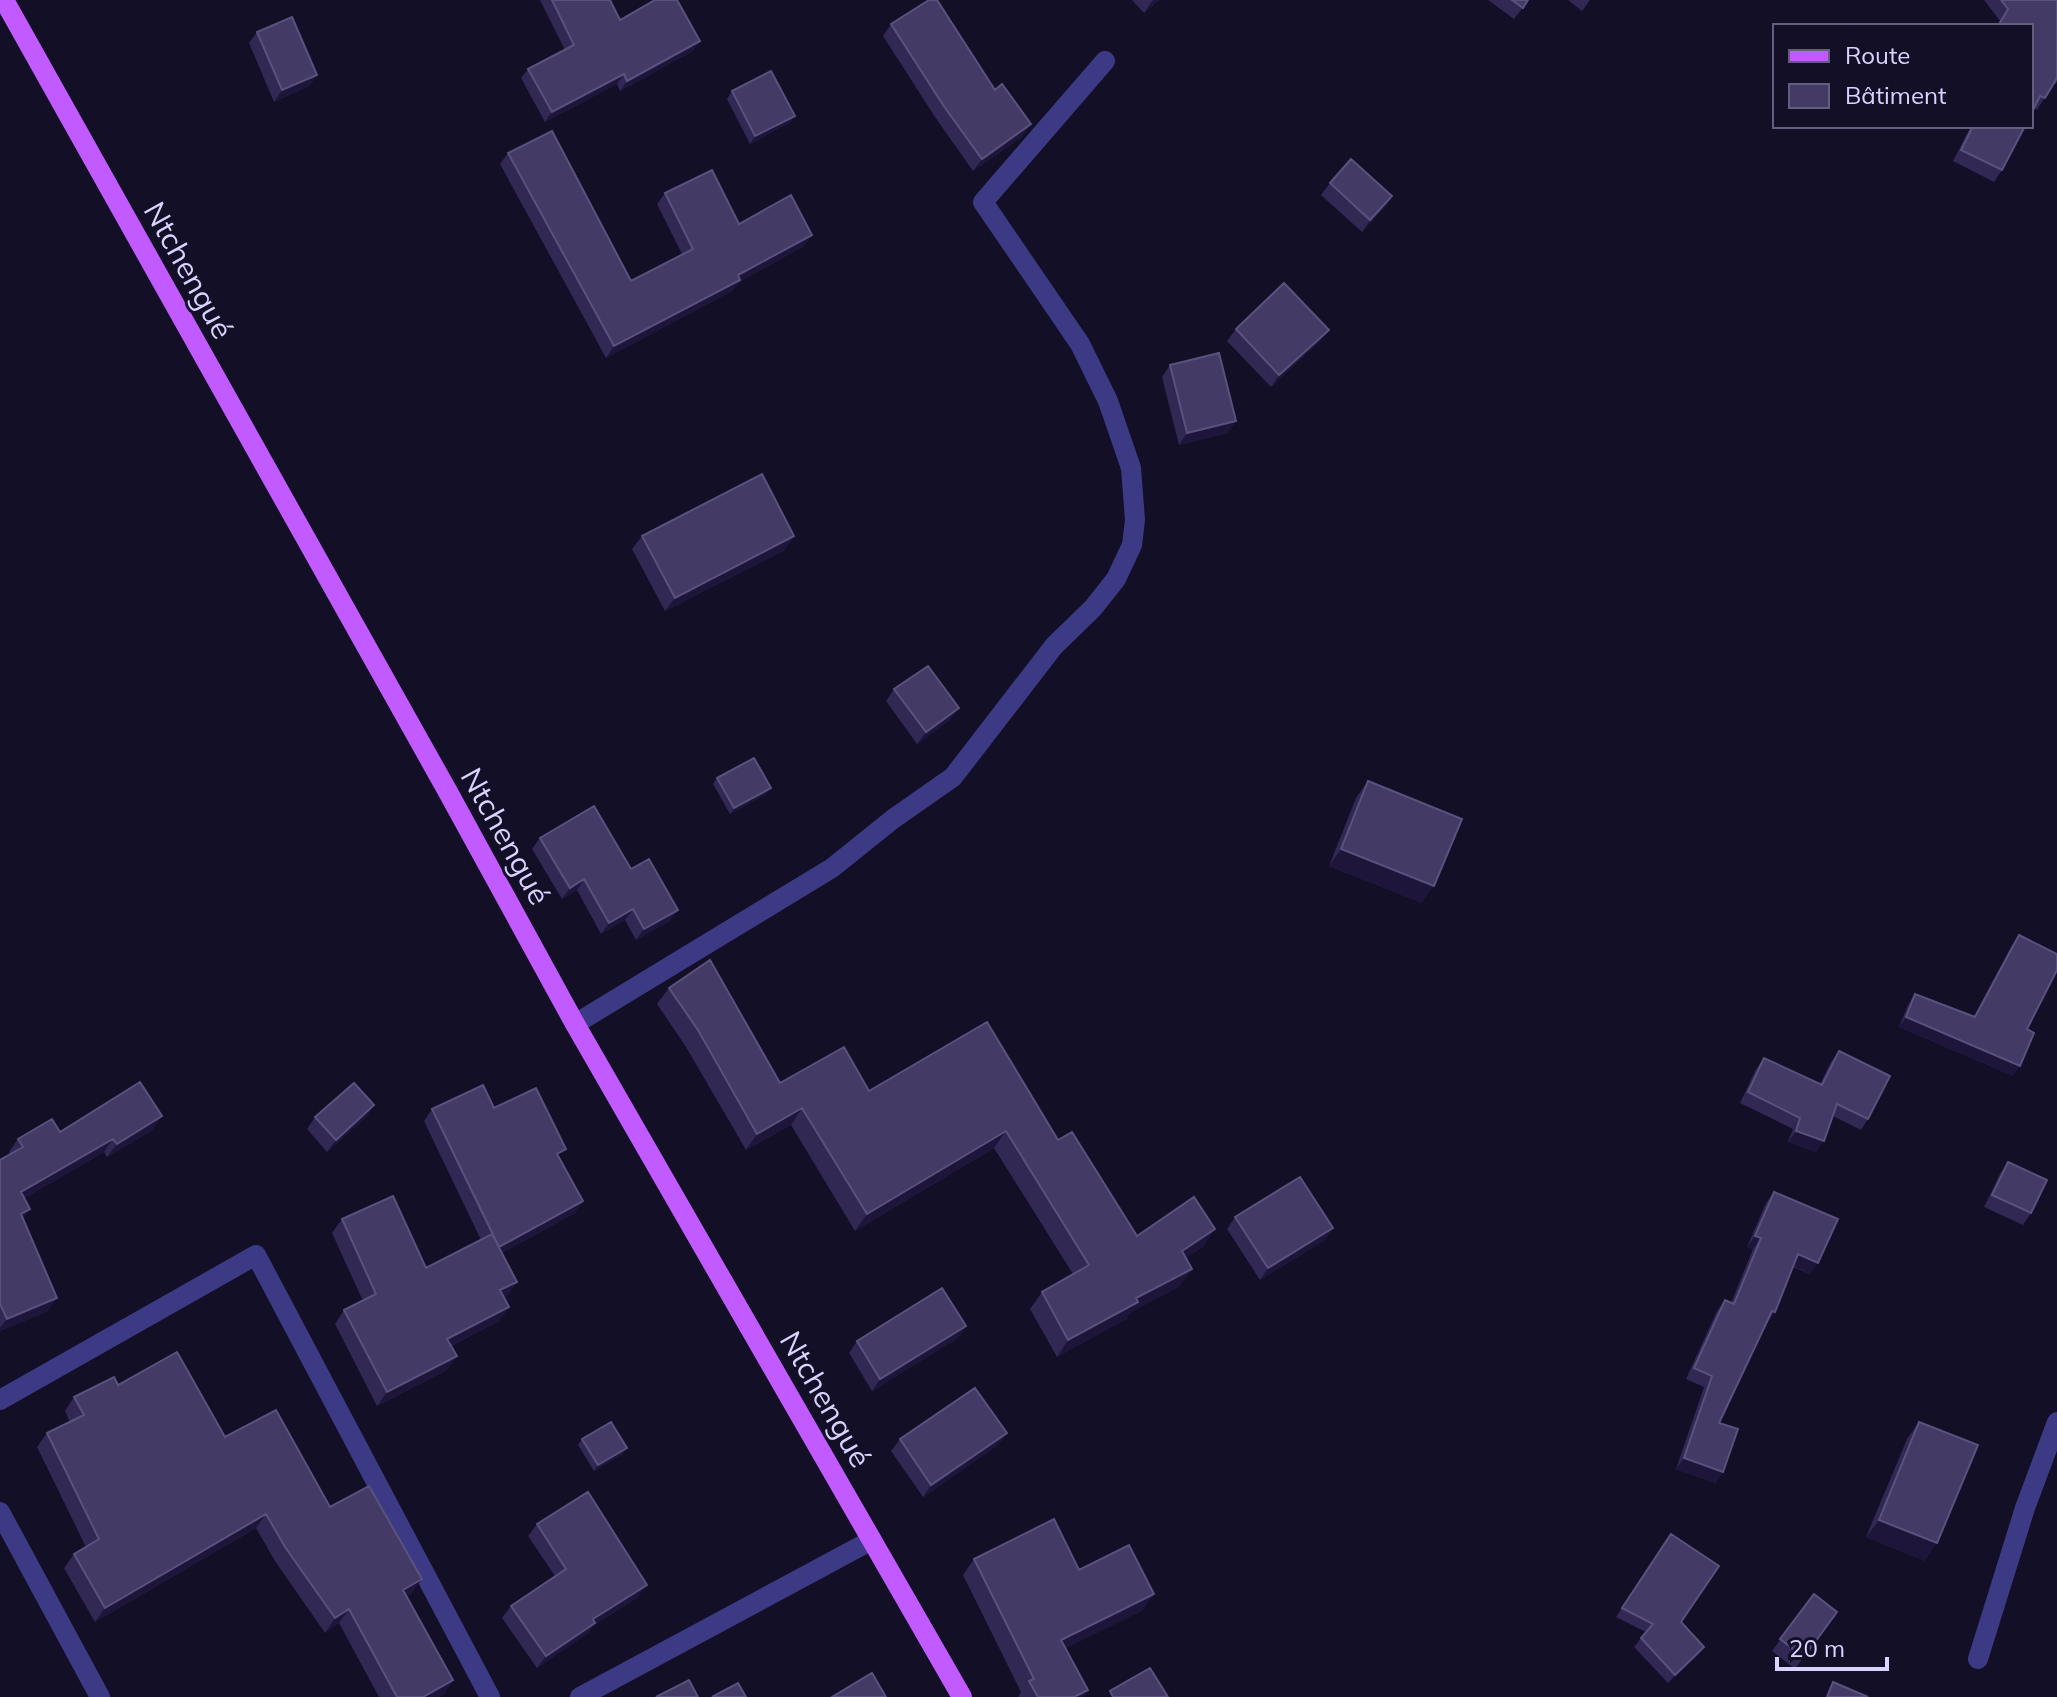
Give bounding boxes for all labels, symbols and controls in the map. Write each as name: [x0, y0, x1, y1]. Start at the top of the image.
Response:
legend: [1773, 24, 2033, 128]
text: Route: [1845, 40, 1910, 70]
text: Bâtiment: [1845, 80, 1946, 110]
street label: Ntchengué: [136, 195, 242, 345]
street label: Ntchengué: [453, 761, 559, 911]
street label: Ntchengué: [772, 1324, 880, 1474]
scale bar: [1777, 1621, 1887, 1671]
text: 20 m: [1789, 1633, 1845, 1663]

